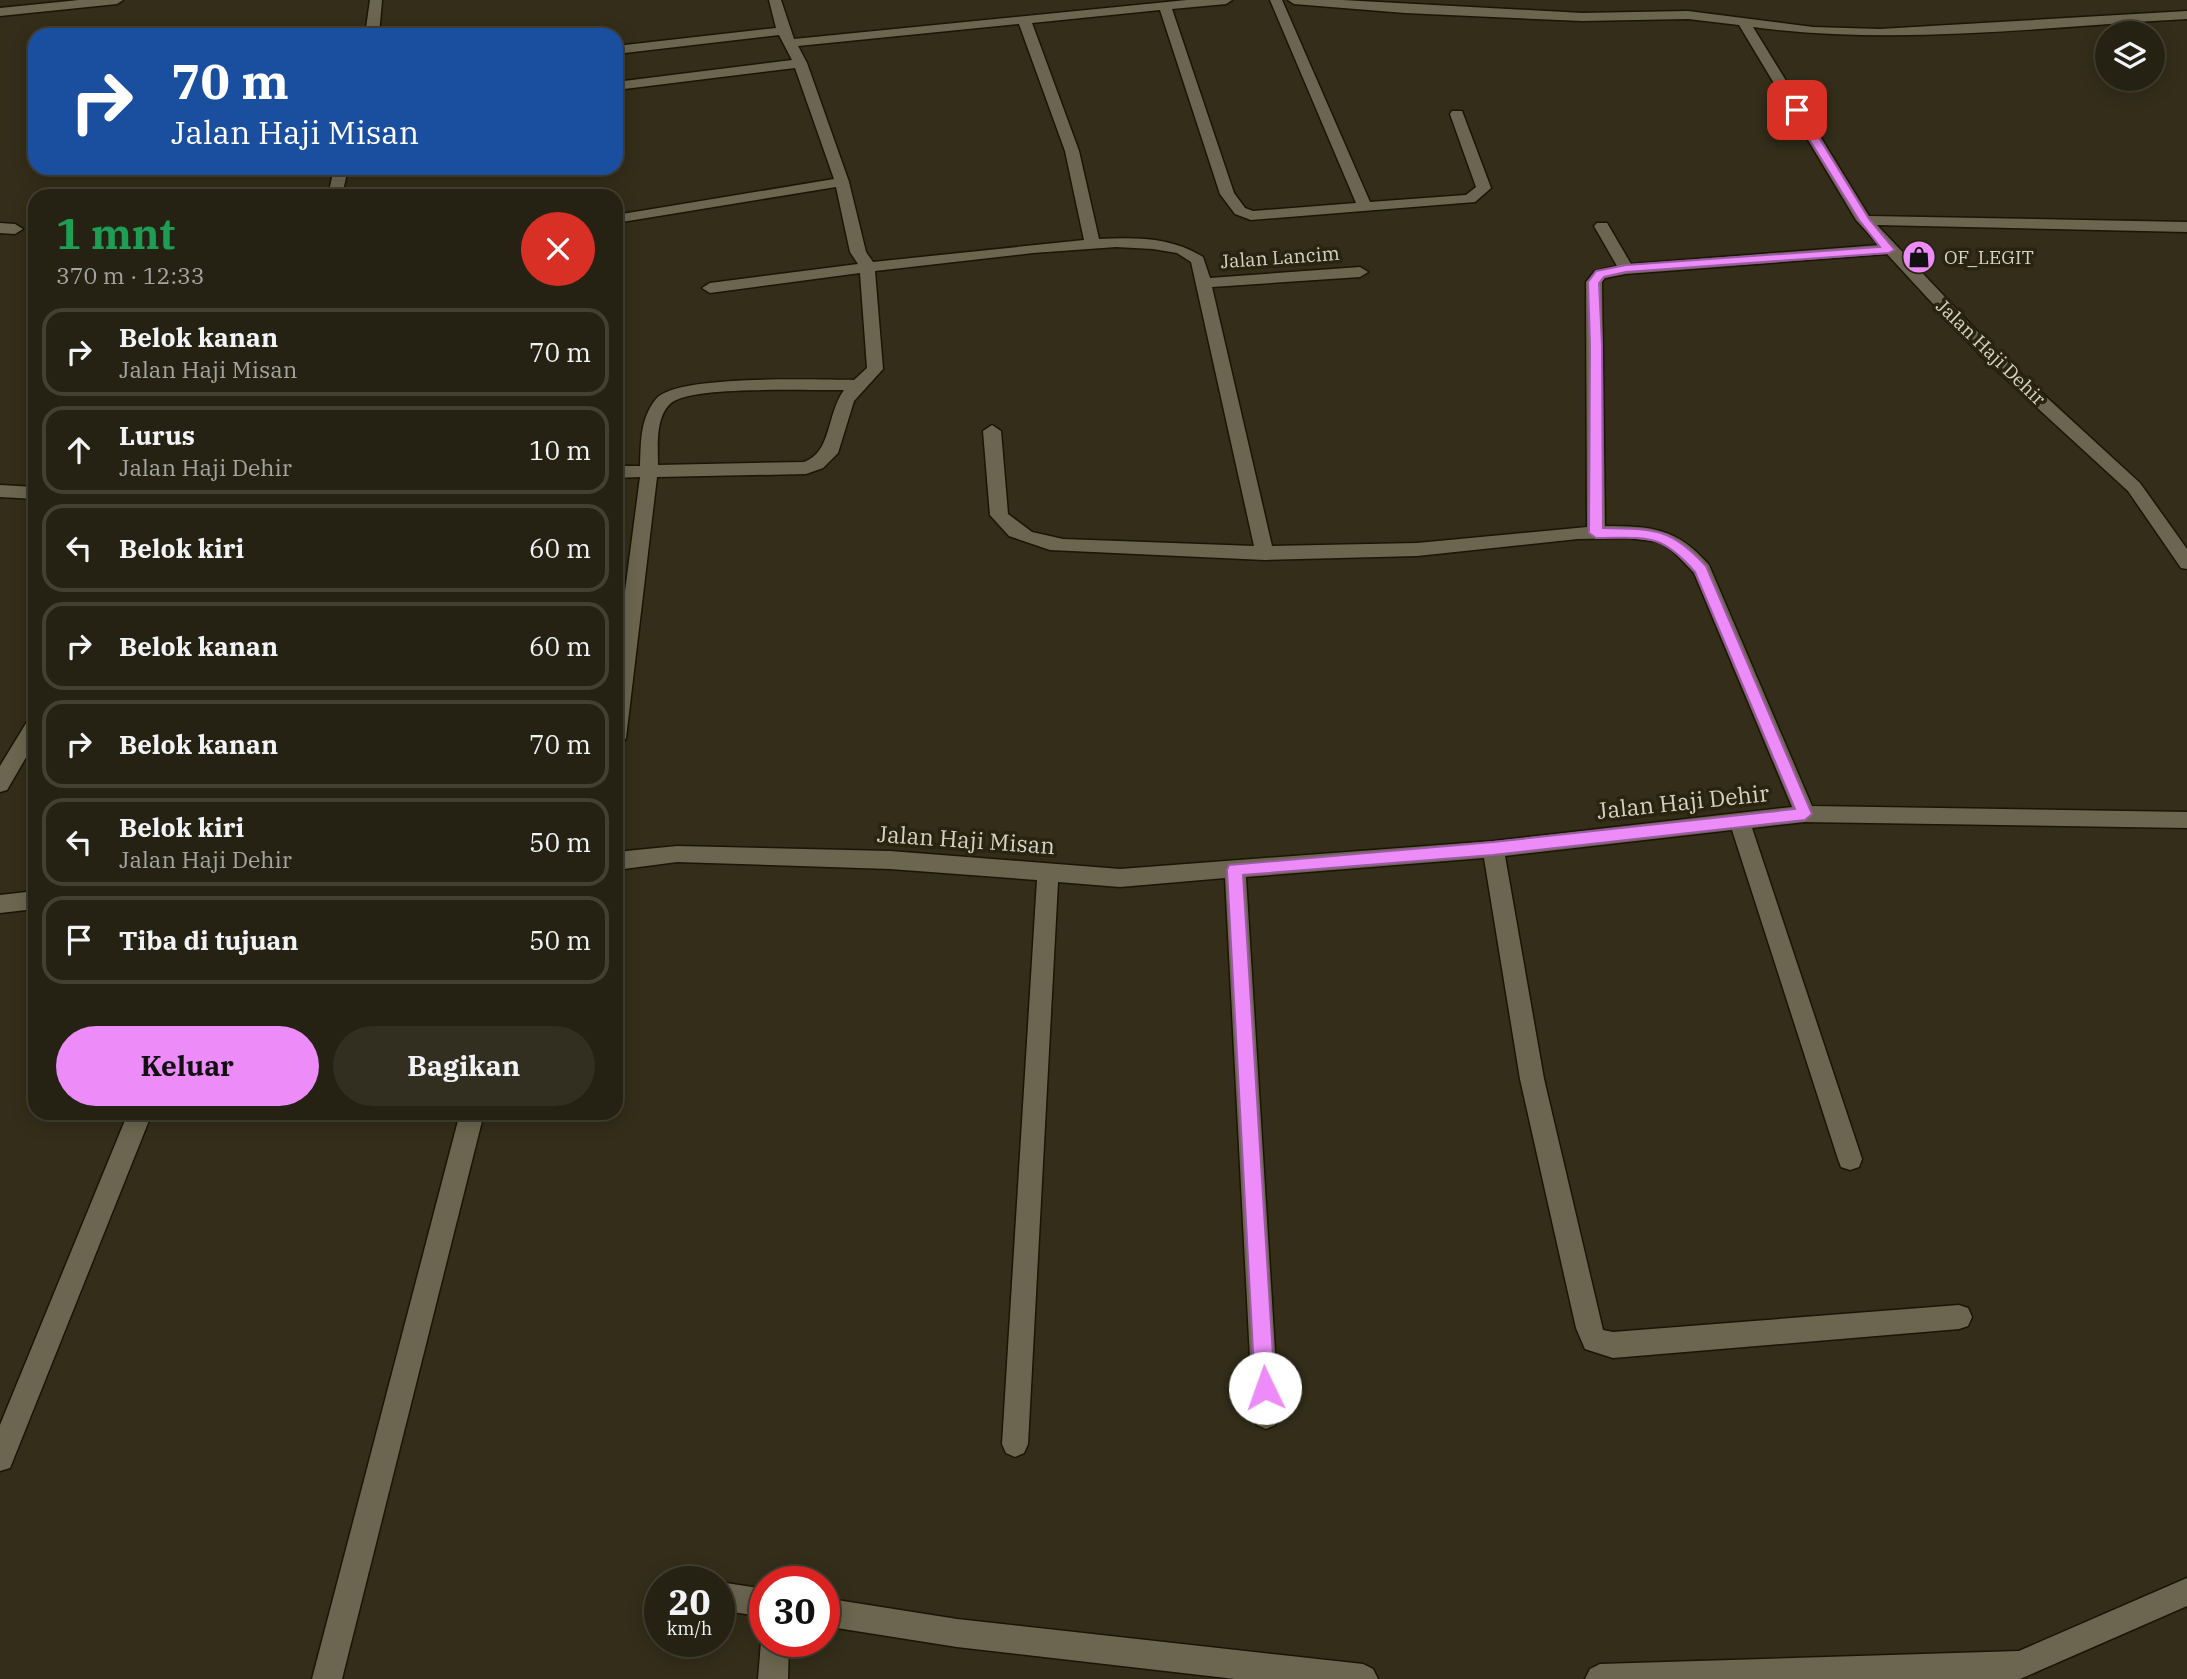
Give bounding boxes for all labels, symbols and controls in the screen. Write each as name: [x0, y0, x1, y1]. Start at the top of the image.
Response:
map controls: [2095, 21, 2165, 91]
button: layers: [2095, 21, 2165, 91]
text: 70 m: [171, 49, 289, 112]
icon: right: [56, 56, 147, 147]
pin: [1767, 80, 1827, 140]
icon: arrive: [1778, 91, 1816, 129]
text: Jalan Haji Misan: [171, 111, 419, 153]
text: 1 mnt: [56, 206, 175, 261]
button: close: [521, 212, 595, 286]
shop icon: OF_LEGIT: [1900, 238, 1938, 276]
street label: Jalan Lancim: [1220, 241, 1340, 273]
place label: OF_LEGIT: [1944, 245, 2034, 269]
text: 370 m · 12:33: [56, 260, 205, 290]
street label: Jalan Haji Dehir: [1931, 294, 2051, 411]
text: Belok kanan: [119, 320, 278, 354]
icon: right: [60, 333, 98, 371]
text: 70 m: [529, 335, 591, 369]
text: Jalan Haji Misan: [119, 354, 297, 384]
text: Lurus: [119, 418, 195, 452]
icon: ahead: [60, 431, 98, 469]
text: 10 m: [529, 433, 591, 467]
text: Jalan Haji Dehir: [119, 452, 292, 482]
icon: left: [60, 529, 98, 567]
text: Belok kiri: [119, 531, 244, 565]
text: 60 m: [529, 531, 591, 565]
icon: right: [60, 627, 98, 665]
text: Belok kanan: [119, 629, 278, 663]
text: 60 m: [529, 629, 591, 663]
icon: right: [60, 725, 98, 763]
text: Belok kanan: [119, 727, 278, 761]
text: 70 m: [529, 727, 591, 761]
street label: Jalan Haji Dehir: [1595, 777, 1770, 825]
text: Belok kiri: [119, 810, 244, 844]
street label: Jalan Haji Misan: [876, 818, 1056, 860]
icon: left: [60, 823, 98, 861]
text: 50 m: [529, 825, 591, 859]
text: Jalan Haji Dehir: [119, 844, 292, 874]
icon: arrive: [60, 921, 98, 959]
text: Tiba di tujuan: [119, 923, 299, 957]
text: 50 m: [529, 923, 591, 957]
button: Keluar: [56, 1026, 319, 1106]
button: Bagikan: [333, 1026, 595, 1106]
position arrow: [1228, 1351, 1302, 1425]
speed limit sign: 30: [749, 1566, 840, 1657]
text: 20: [668, 1579, 711, 1625]
text: km/h: [667, 1617, 712, 1640]

